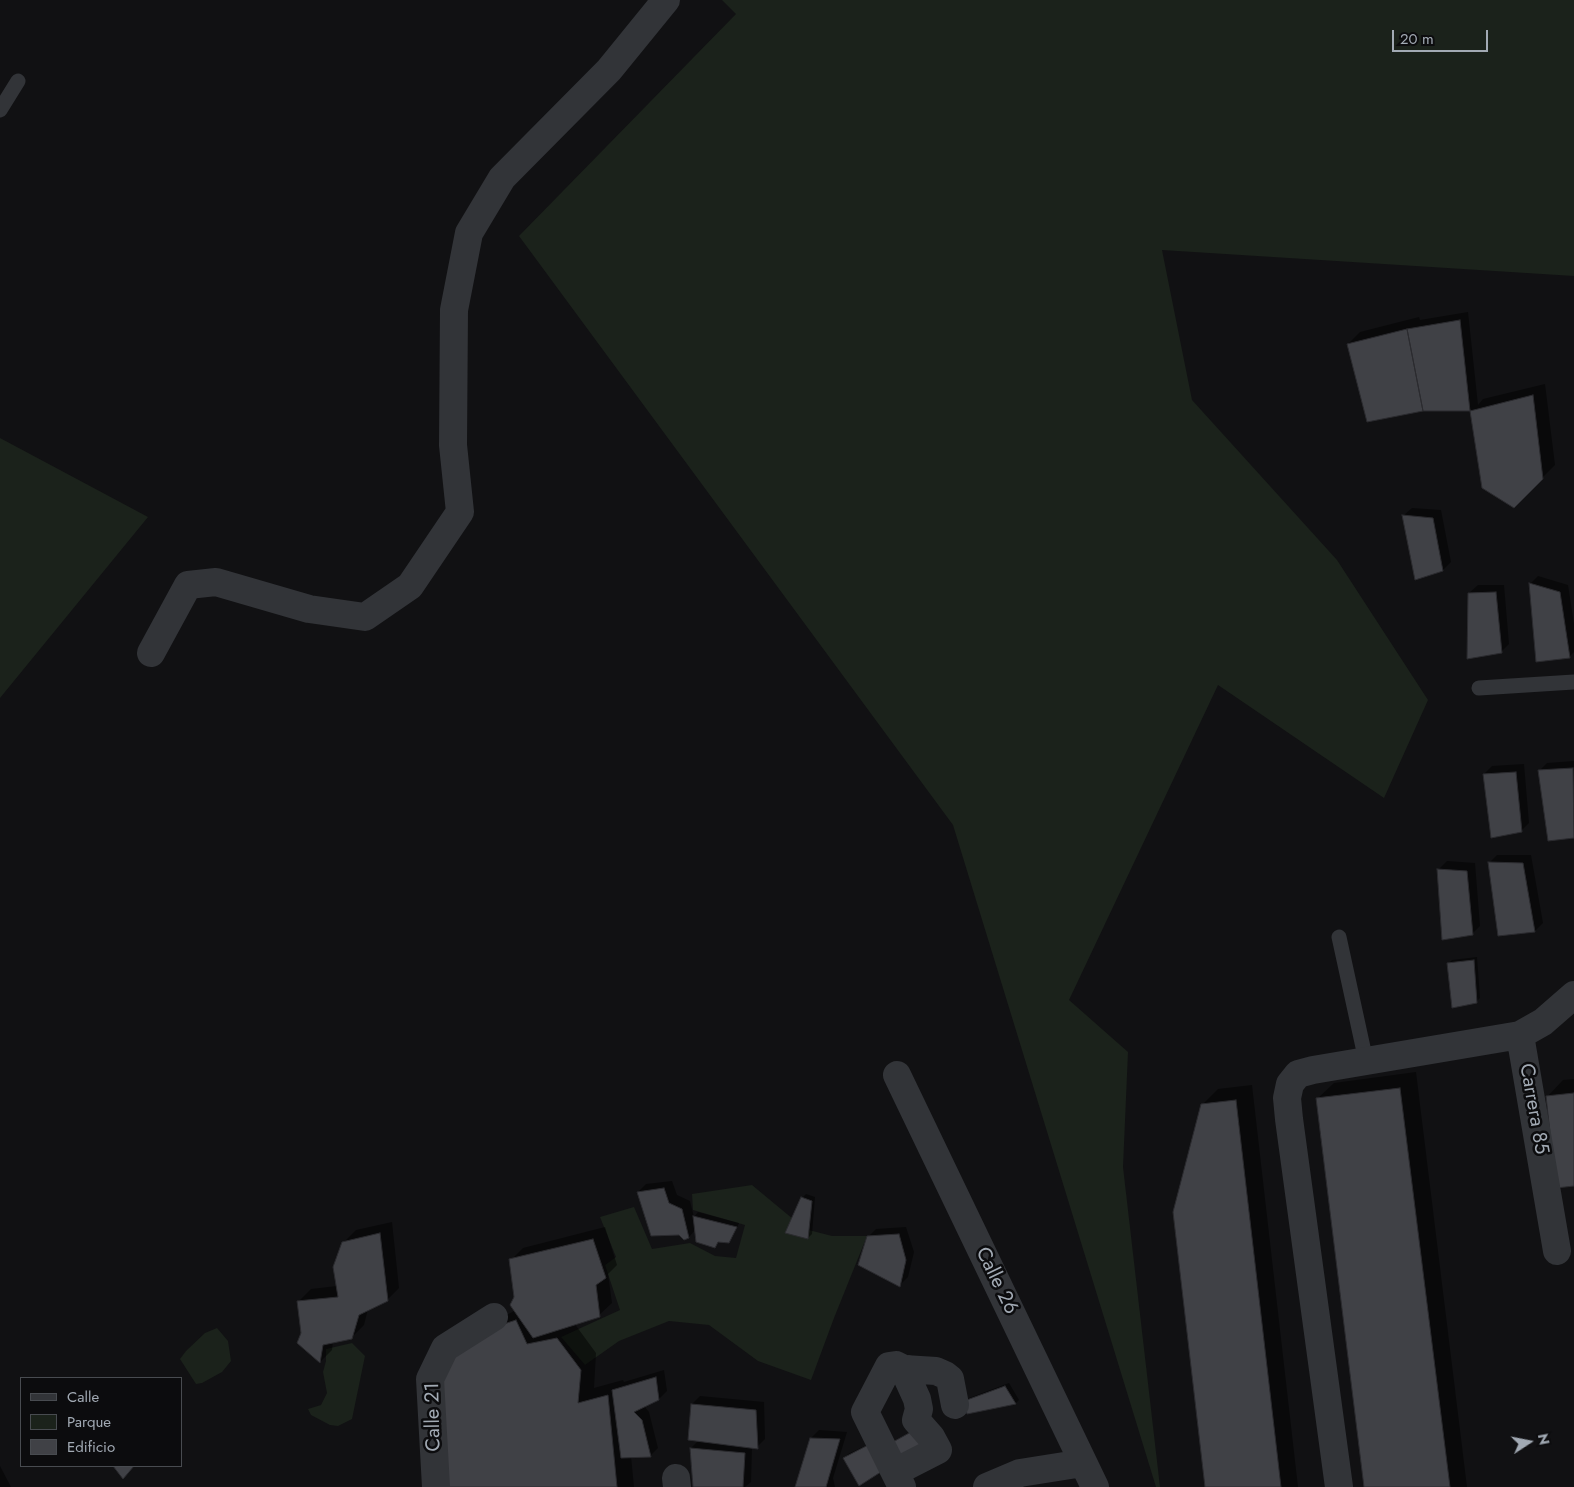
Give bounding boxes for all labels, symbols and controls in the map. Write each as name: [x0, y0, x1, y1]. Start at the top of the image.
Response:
scale bar: [1394, 20, 1490, 52]
text: 20 m: [1400, 28, 1434, 50]
street label: Carrera 85: [1513, 1062, 1553, 1156]
street label: Calle 26: [969, 1244, 1023, 1318]
legend: [20, 1377, 182, 1467]
street label: Calle 21: [421, 1382, 447, 1452]
text: Calle: [67, 1386, 99, 1408]
text: Parque: [67, 1411, 111, 1433]
north arrow: [1504, 1417, 1554, 1467]
text: N: [1533, 1432, 1555, 1447]
text: Edificio: [67, 1436, 115, 1458]

